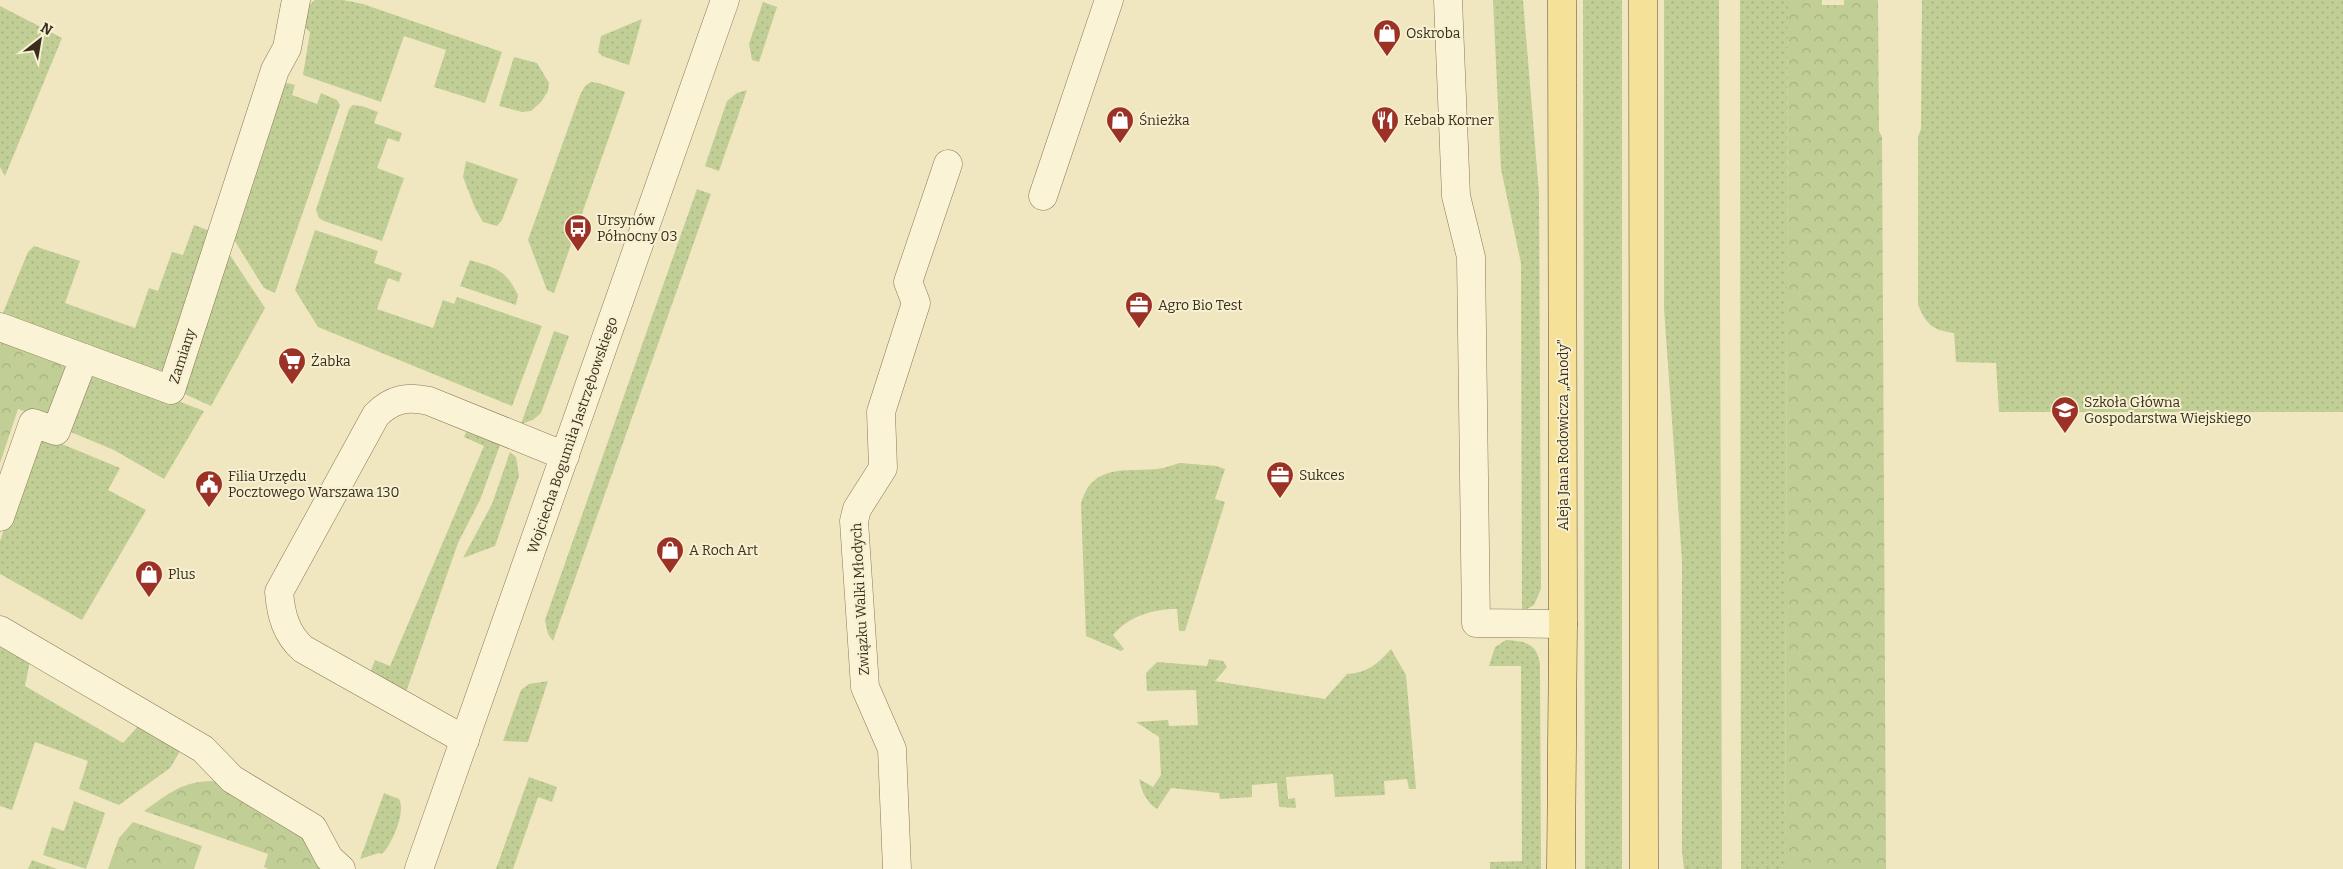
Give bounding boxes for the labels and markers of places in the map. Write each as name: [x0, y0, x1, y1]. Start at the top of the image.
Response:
shop icon: Oskroba: [1372, 18, 1402, 57]
place label: Oskroba: [1406, 25, 1461, 42]
shop icon: Śnieżka: [1105, 105, 1135, 144]
restaurant icon: Kebab Korner: [1370, 105, 1400, 144]
place label: Śnieżka: [1139, 111, 1190, 129]
place label: Kebab Korner: [1404, 112, 1494, 129]
place label: Ursynów Północny 03: [597, 212, 677, 245]
bus stop icon: Ursynów Północny 03: [563, 213, 593, 252]
office icon: Agro Bio Test: [1124, 290, 1154, 329]
place label: Agro Bio Test: [1158, 297, 1243, 314]
supermarket icon: Żabka: [277, 346, 307, 385]
place label: Żabka: [311, 353, 351, 370]
place label: Szkoła Główna Gospodarstwa Wiejskiego: [2084, 394, 2251, 427]
school or university icon: Szkoła Główna Gospodarstwa Wiejskiego: [2050, 395, 2080, 434]
office icon: Sukces: [1265, 460, 1295, 499]
place label: Sukces: [1299, 467, 1345, 484]
place label: Filia Urzędu Pocztowego Warszawa 130: [228, 468, 399, 501]
public building icon: Filia Urzędu Pocztowego Warszawa 130: [194, 469, 224, 508]
shop icon: A Roch Art: [655, 535, 685, 574]
place label: A Roch Art: [689, 542, 758, 559]
shop icon: Plus: [134, 559, 164, 598]
place label: Plus: [168, 566, 196, 583]

